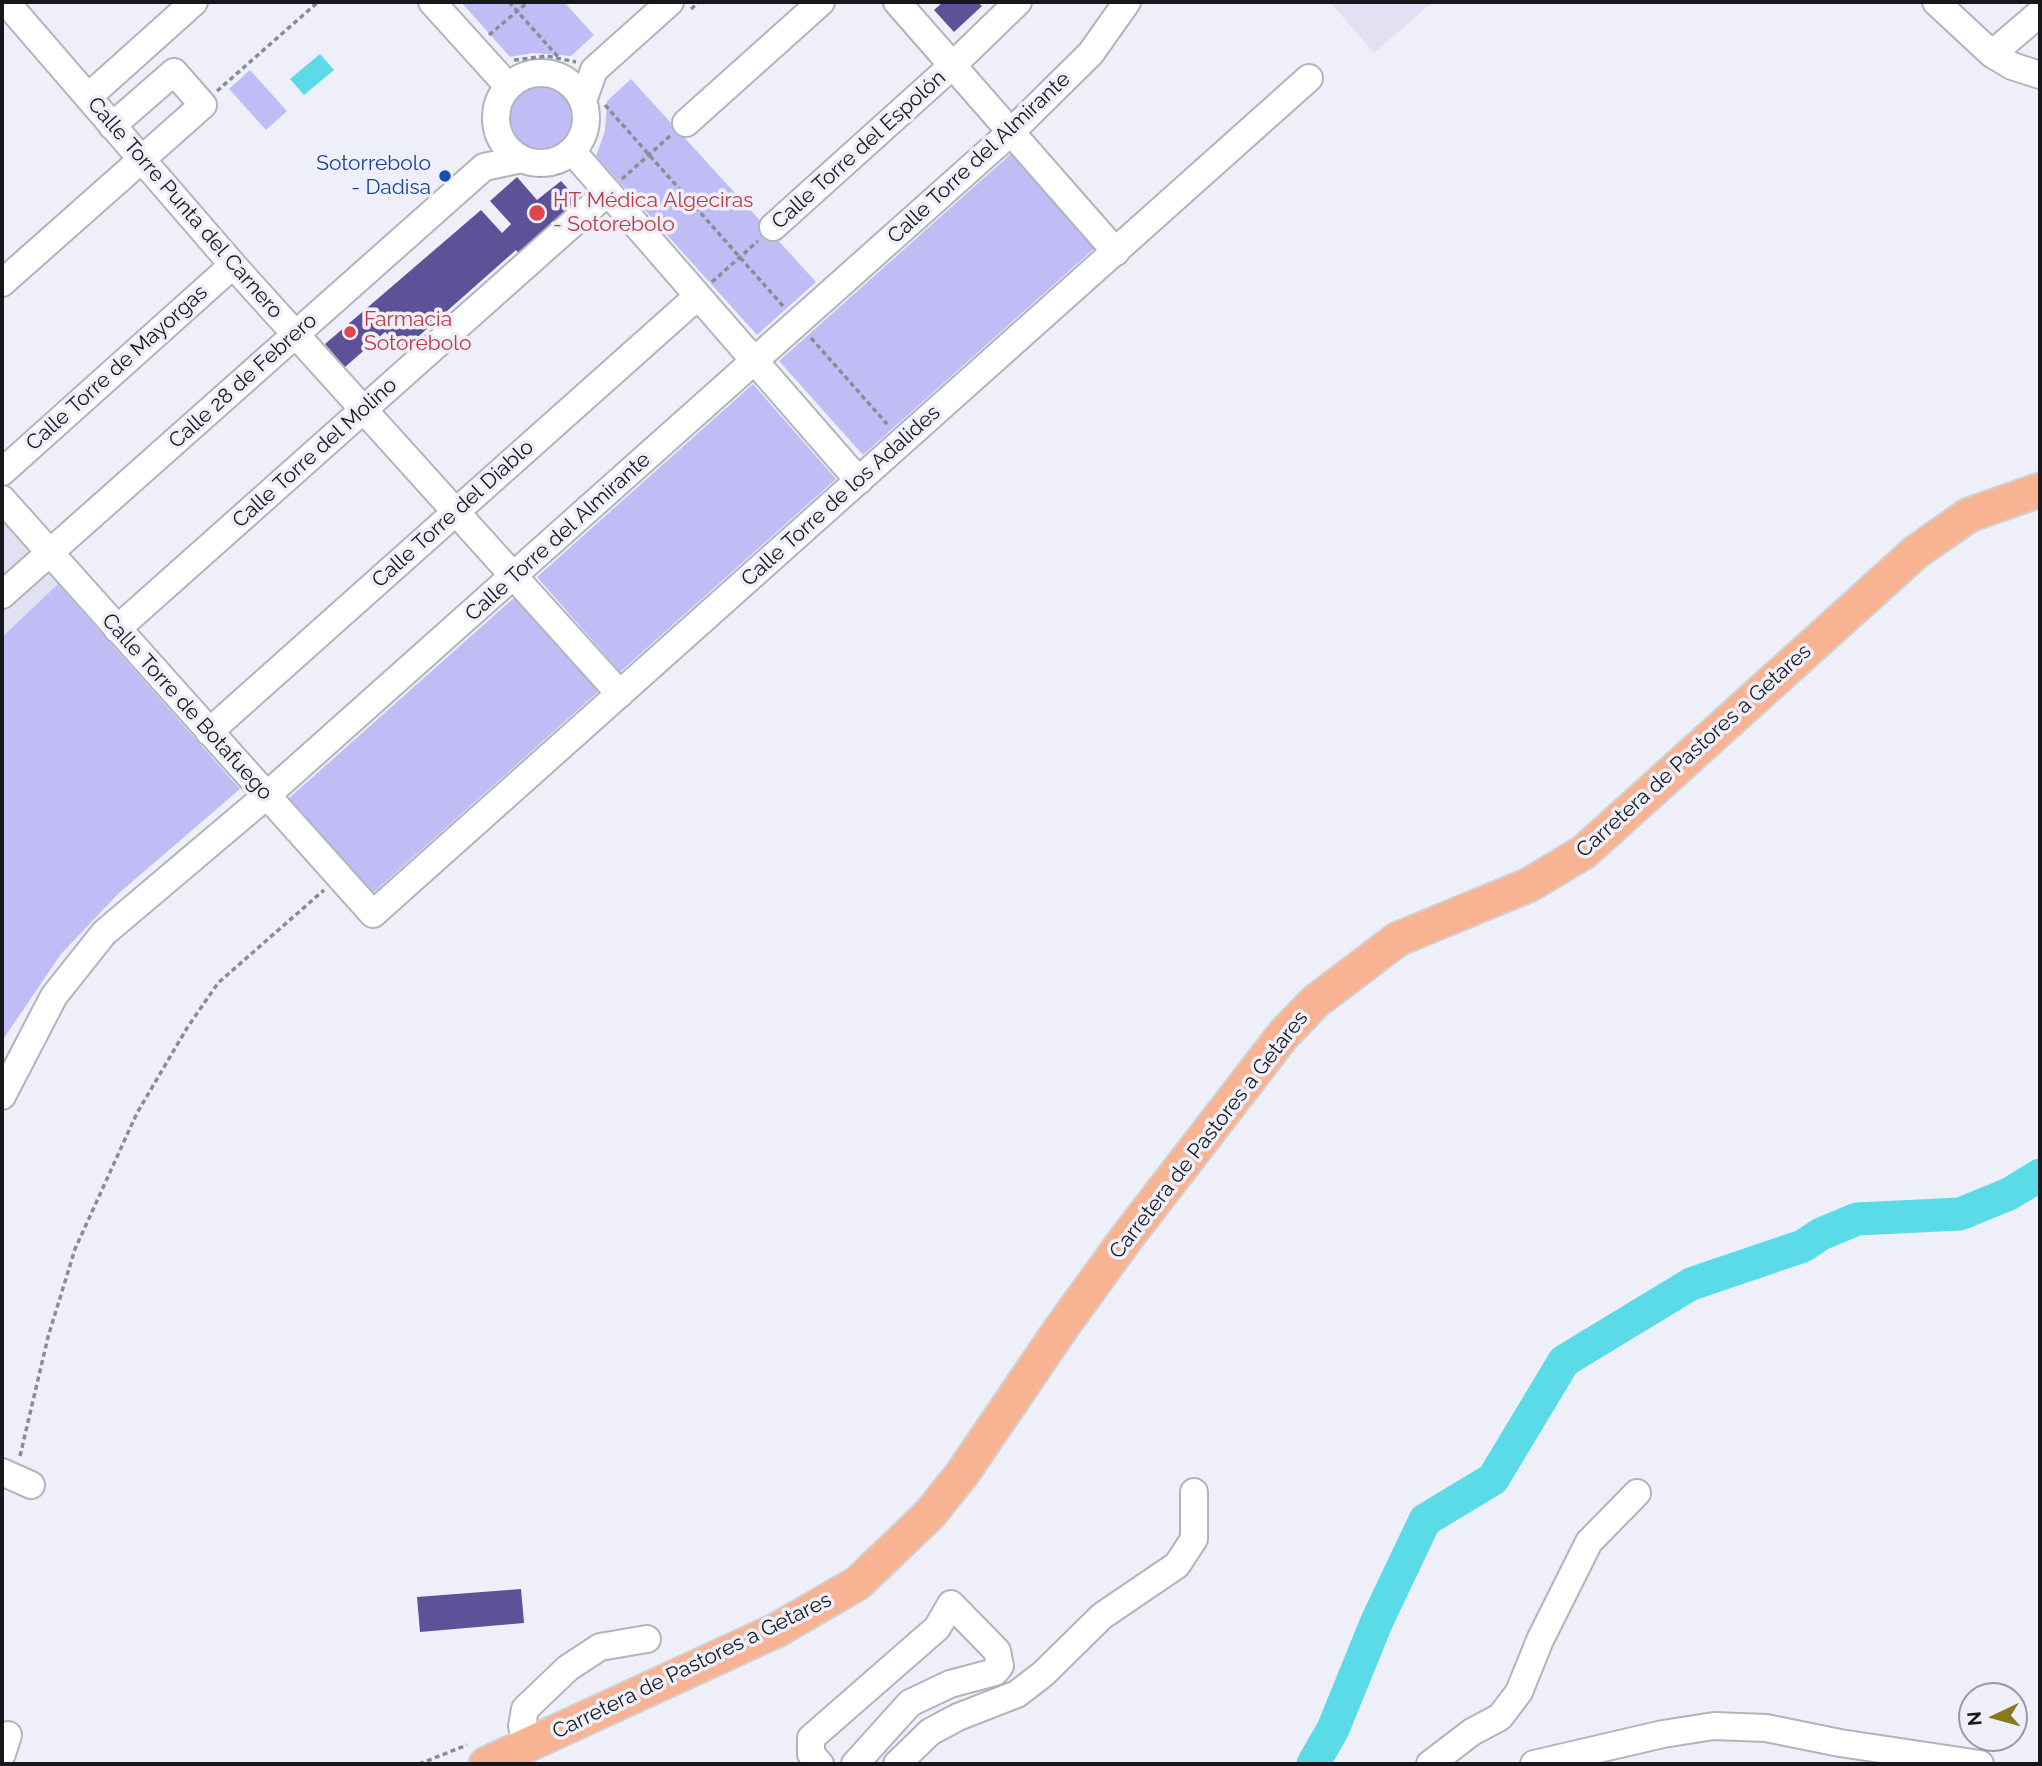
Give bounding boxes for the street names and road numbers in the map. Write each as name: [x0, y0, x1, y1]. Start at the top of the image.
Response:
street label: Calle Torre del Espolón: [767, 65, 951, 235]
street label: Calle Torre del Almirante: [883, 67, 1075, 249]
street label: Calle Torre Punta del Carnero: [82, 92, 288, 324]
street label: Calle Torre de Mayorgas: [21, 280, 213, 456]
street label: Calle 28 de Febrero: [164, 308, 322, 454]
street label: Calle Torre del Molino: [228, 373, 402, 533]
street label: Calle Torre de los Adalides: [736, 400, 946, 592]
street label: Calle Torre del Diablo: [367, 435, 539, 593]
street label: Calle Torre del Almirante: [460, 447, 656, 627]
street label: Calle Torre de Botafuego: [96, 608, 278, 806]
street label: Carretera de Pastores a Getares: [1571, 639, 1817, 863]
street label: Carretera de Pastores a Getares: [1104, 1006, 1314, 1264]
street label: Carretera de Pastores a Getares: [548, 1587, 836, 1745]

